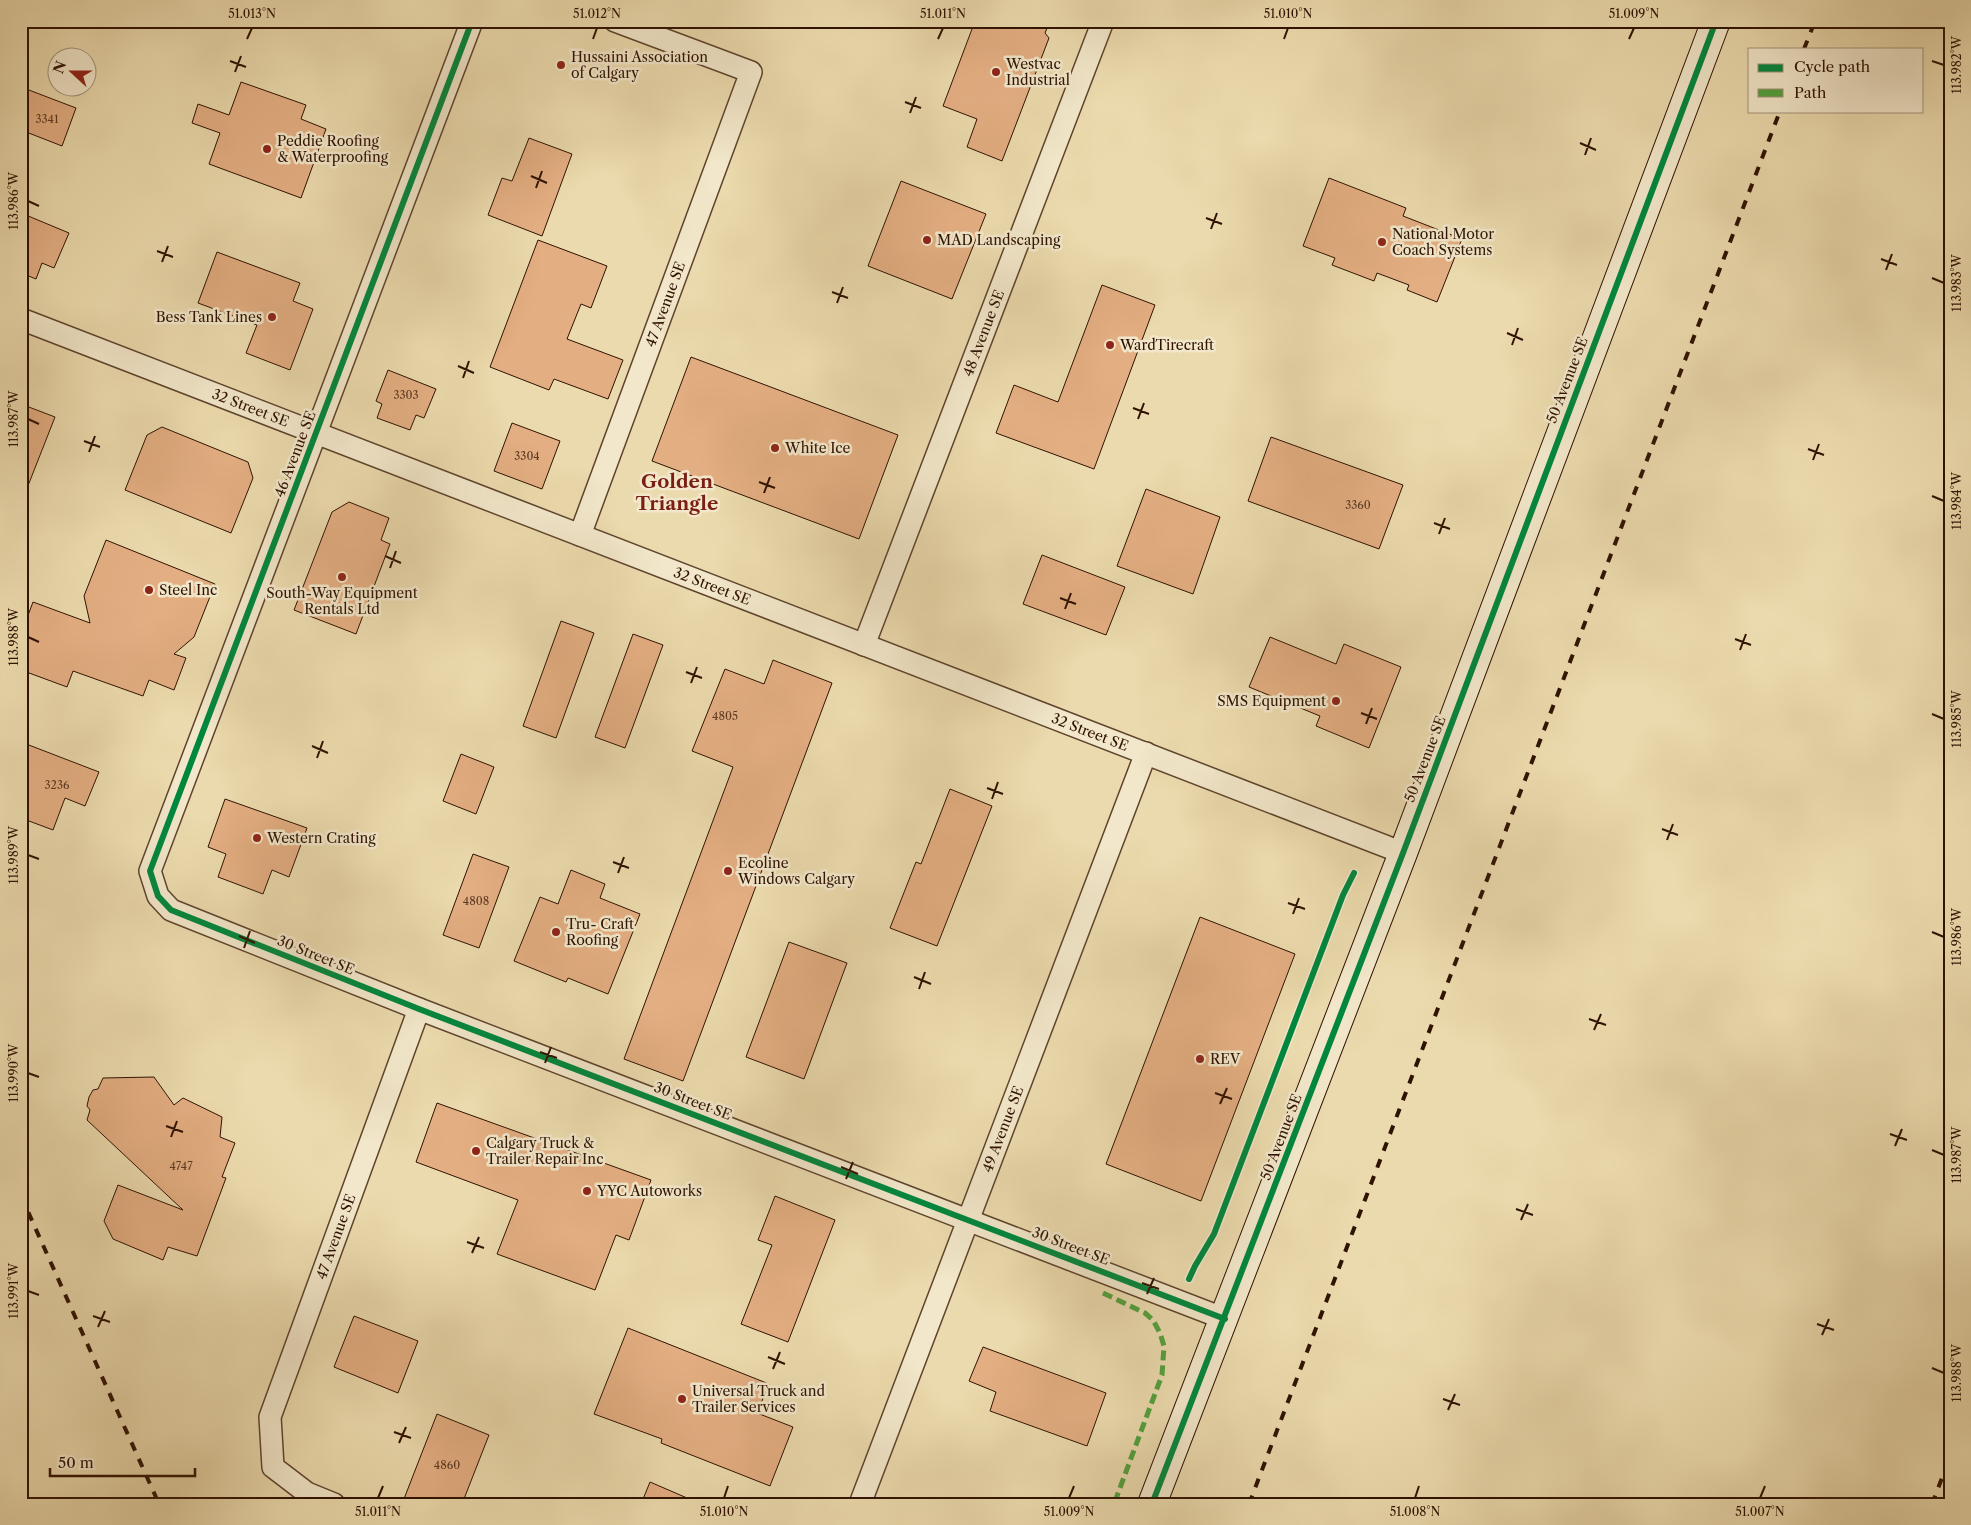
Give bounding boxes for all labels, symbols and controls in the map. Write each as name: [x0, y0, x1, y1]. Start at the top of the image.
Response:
text: 51.013°N: [228, 6, 276, 21]
text: 51.012°N: [573, 6, 621, 21]
text: 51.011°N: [920, 6, 966, 21]
text: 51.010°N: [1264, 6, 1312, 21]
text: 51.009°N: [1609, 6, 1659, 21]
text: 113.982°W: [1949, 35, 1964, 94]
north arrow: [48, 48, 98, 98]
place label: Hussaini Association of Calgary: [571, 48, 708, 82]
legend: [1748, 48, 1924, 112]
place label: Westvac Industrial: [1005, 55, 1070, 89]
text: Cycle path: [1794, 57, 1871, 76]
text: N: [49, 58, 70, 76]
marker: Hussaini Association of Calgary: [555, 59, 567, 71]
marker: Westvac Industrial: [990, 66, 1002, 78]
text: Path: [1794, 83, 1827, 102]
house number: 3341: [35, 112, 59, 126]
place label: Peddie Roofing & Waterproofing: [277, 132, 389, 166]
marker: Peddie Roofing & Waterproofing: [261, 143, 273, 155]
text: 113.986°W: [6, 171, 21, 230]
place label: National Motor Coach Systems: [1392, 225, 1494, 259]
place label: MAD Landscaping: [937, 231, 1061, 249]
marker: MAD Landscaping: [921, 234, 933, 246]
marker: National Motor Coach Systems: [1376, 236, 1388, 248]
text: 113.983°W: [1949, 253, 1964, 312]
street label: 47 Avenue SE: [641, 259, 689, 349]
street label: 48 Avenue SE: [959, 287, 1008, 379]
place label: Bess Tank Lines: [156, 308, 262, 326]
marker: Bess Tank Lines: [266, 311, 278, 323]
street label: 50 Avenue SE: [1542, 334, 1592, 426]
place label: WardTirecraft: [1119, 336, 1214, 354]
marker: WardTirecraft: [1104, 339, 1116, 351]
street label: 32 Street SE: [209, 385, 291, 431]
house number: 3303: [393, 388, 419, 402]
text: 113.987°W: [6, 390, 21, 447]
street label: 46 Avenue SE: [270, 408, 320, 500]
place label: White Ice: [784, 439, 851, 457]
marker: White Ice: [769, 442, 781, 454]
house number: 3304: [514, 449, 540, 463]
district label: Golden Triangle: [636, 470, 718, 515]
text: 113.984°W: [1949, 471, 1964, 530]
house number: 3360: [1345, 498, 1371, 512]
street label: 32 Street SE: [671, 563, 753, 609]
marker: South-Way Equipment Rentals Ltd: [336, 571, 348, 583]
place label: Steel Inc: [159, 581, 217, 599]
marker: Steel Inc: [143, 584, 155, 596]
place label: South-Way Equipment Rentals Ltd: [266, 584, 418, 618]
text: 113.988°W: [6, 607, 21, 666]
text: 113.985°W: [1949, 689, 1964, 748]
place label: SMS Equipment: [1217, 692, 1326, 710]
marker: SMS Equipment: [1330, 695, 1342, 707]
house number: 4805: [712, 709, 738, 723]
street label: 32 Street SE: [1049, 709, 1131, 755]
street label: 50 Avenue SE: [1400, 713, 1450, 805]
house number: 3236: [45, 778, 70, 792]
text: 113.989°W: [6, 825, 21, 884]
place label: Western Crating: [266, 829, 376, 847]
marker: Western Crating: [251, 832, 263, 844]
place label: Ecoline Windows Calgary: [737, 854, 855, 888]
marker: Ecoline Windows Calgary: [722, 865, 734, 877]
house number: 4808: [463, 894, 489, 908]
text: 113.986°W: [1949, 907, 1964, 966]
place label: Tru- Craft Roofing: [566, 915, 634, 949]
marker: Tru- Craft Roofing: [550, 926, 562, 938]
street label: 30 Street SE: [275, 931, 357, 979]
text: 113.990°W: [6, 1043, 21, 1102]
place label: REV: [1210, 1050, 1241, 1068]
marker: REV: [1194, 1053, 1206, 1065]
street label: 30 Street SE: [652, 1078, 734, 1124]
street label: 49 Avenue SE: [978, 1084, 1027, 1175]
street label: 50 Avenue SE: [1256, 1091, 1306, 1183]
text: 113.987°W: [1949, 1126, 1964, 1183]
place label: Calgary Truck & Trailer Repair Inc: [486, 1134, 604, 1168]
marker: Calgary Truck & Trailer Repair Inc: [470, 1145, 482, 1157]
house number: 4747: [169, 1159, 193, 1173]
place label: YYC Autoworks: [596, 1182, 702, 1200]
marker: YYC Autoworks: [581, 1185, 593, 1197]
street label: 47 Avenue SE: [312, 1191, 360, 1282]
street label: 30 Street SE: [1030, 1223, 1112, 1269]
text: 113.991°W: [6, 1262, 21, 1319]
text: 113.988°W: [1949, 1343, 1964, 1402]
place label: Universal Truck and Trailer Services: [692, 1382, 825, 1416]
marker: Universal Truck and Trailer Services: [676, 1393, 688, 1405]
scale bar: [50, 1445, 195, 1477]
text: 50 m: [58, 1453, 94, 1472]
house number: 4860: [434, 1458, 460, 1472]
text: 51.011°N: [355, 1504, 401, 1519]
text: 51.010°N: [700, 1504, 748, 1519]
text: 51.009°N: [1044, 1504, 1094, 1519]
text: 51.008°N: [1390, 1504, 1440, 1519]
text: 51.007°N: [1735, 1504, 1785, 1519]

